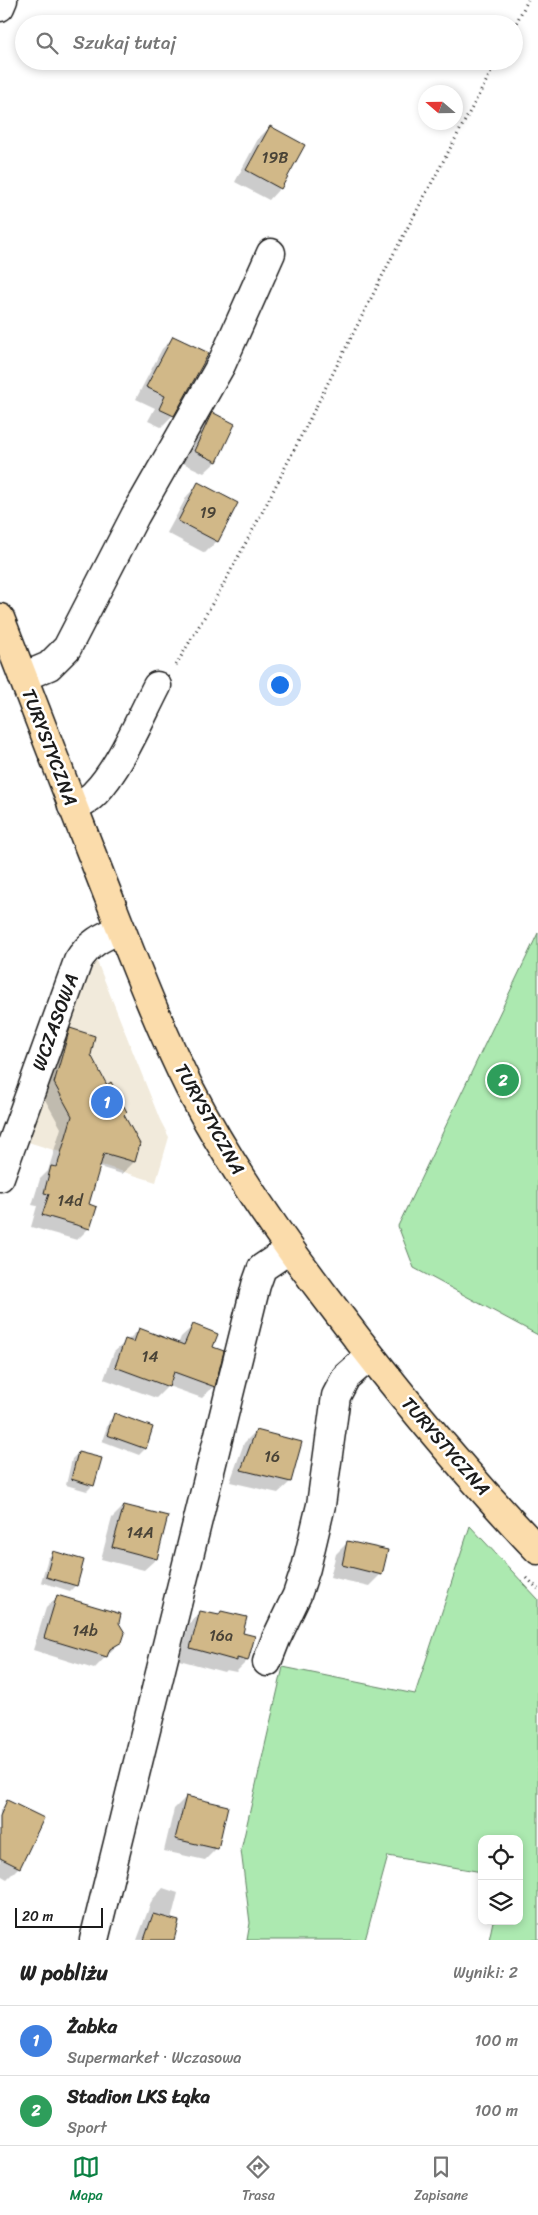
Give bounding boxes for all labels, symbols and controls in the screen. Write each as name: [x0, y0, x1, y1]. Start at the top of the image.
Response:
search box: [15, 15, 523, 70]
text: Szukaj tutaj: [73, 26, 176, 59]
icon: search: [33, 29, 61, 57]
north arrow: [418, 85, 463, 130]
house number: 19B: [262, 143, 288, 172]
house number: 19: [200, 498, 217, 527]
your location: [267, 672, 293, 698]
street label: TURYSTYCZNA: [12, 683, 88, 811]
street label: WCZASOWA: [22, 969, 88, 1075]
street label: TURYSTYCZNA: [166, 1057, 254, 1181]
pin: 2: [487, 1061, 519, 1099]
pin: 1: [91, 1083, 123, 1121]
house number: 14d: [57, 1186, 84, 1215]
house number: 14: [142, 1342, 158, 1371]
street label: TURYSTYCZNA: [393, 1389, 499, 1503]
house number: 16: [264, 1442, 280, 1471]
house number: 14A: [126, 1518, 154, 1547]
house number: 14b: [72, 1616, 98, 1645]
house number: 16a: [209, 1621, 233, 1650]
map controls: [478, 1835, 523, 1925]
button: locate: [478, 1835, 523, 1880]
button: layers: [478, 1880, 523, 1925]
text: 20 m: [22, 1904, 53, 1929]
scale bar: [15, 1905, 102, 1928]
text: W pobliżu: [20, 1954, 108, 1992]
text: Wyniki: 2: [453, 1958, 518, 1987]
text: Żabka: [67, 2010, 117, 2043]
text: 1: [33, 2026, 39, 2055]
text: 100 m: [474, 2026, 518, 2055]
text: Supermarket · Wczasowa: [67, 2043, 241, 2072]
text: Stadion LKS Łąka: [67, 2080, 210, 2113]
text: 2: [31, 2096, 41, 2125]
text: 100 m: [474, 2096, 518, 2125]
text: Sport: [67, 2113, 107, 2142]
tab: Mapa: [70, 2153, 103, 2208]
tab: Trasa: [242, 2153, 275, 2208]
tab: Zapisane: [414, 2153, 468, 2208]

